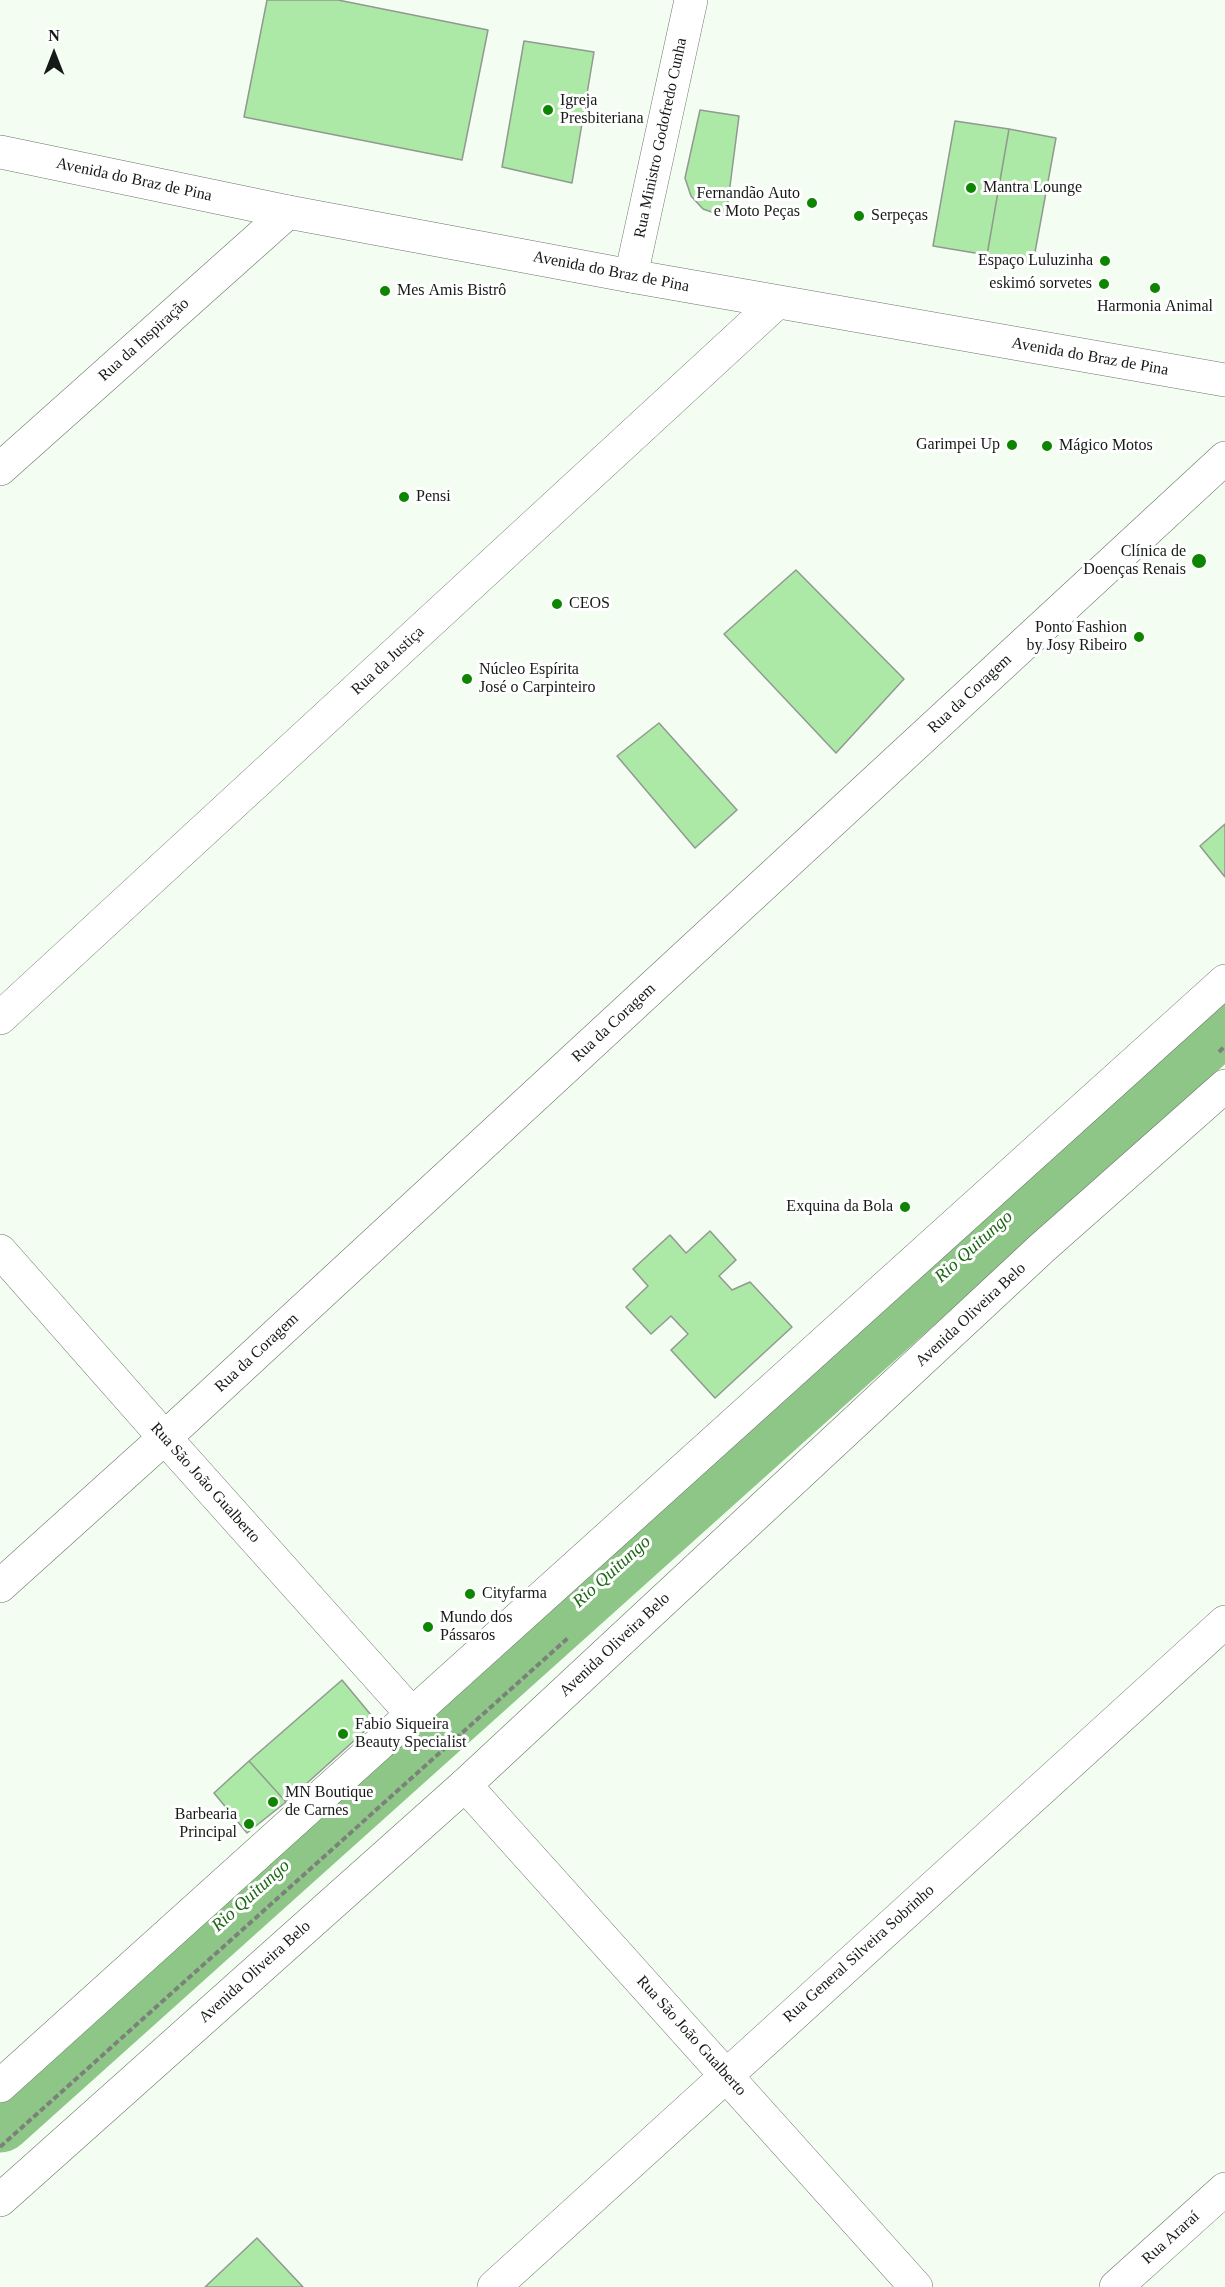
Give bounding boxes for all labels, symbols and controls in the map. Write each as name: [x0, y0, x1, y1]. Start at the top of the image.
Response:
north arrow: [24, 24, 84, 84]
text: N: [48, 27, 60, 44]
street label: Rua Ministro Godofredo Cunha: [630, 36, 692, 240]
place label: Igreja Presbiteriana: [560, 91, 644, 129]
marker: Igreja Presbiteriana: [541, 103, 555, 117]
street label: Avenida do Braz de Pina: [54, 154, 214, 206]
place label: Mantra Lounge: [983, 178, 1082, 198]
marker: Mantra Lounge: [964, 181, 978, 195]
place label: Fernandão Auto e Moto Peças: [696, 184, 800, 222]
marker: Fernandão Auto e Moto Peças: [805, 196, 819, 210]
place label: Serpeças: [871, 206, 928, 226]
marker: Serpeças: [852, 209, 866, 223]
street label: Avenida do Braz de Pina: [531, 247, 691, 297]
place label: Espaço Luluzinha: [978, 251, 1093, 271]
marker: Espaço Luluzinha: [1098, 254, 1112, 268]
place label: eskimó sorvetes: [989, 274, 1092, 294]
marker: eskimó sorvetes: [1097, 277, 1111, 291]
place label: Mes Amis Bistrô: [397, 281, 506, 301]
marker: Harmonia Animal: [1148, 281, 1162, 295]
marker: Mes Amis Bistrô: [378, 284, 392, 298]
street label: Rua da Inspiração: [95, 294, 193, 386]
place label: Harmonia Animal: [1097, 297, 1213, 317]
street label: Avenida do Braz de Pina: [1010, 334, 1170, 380]
place label: Garimpei Up: [916, 435, 1000, 455]
place label: Mágico Motos: [1059, 436, 1153, 456]
marker: Garimpei Up: [1005, 438, 1019, 452]
marker: Mágico Motos: [1040, 439, 1054, 453]
place label: Pensi: [416, 487, 451, 507]
marker: Pensi: [397, 490, 411, 504]
place label: Clínica de Doenças Renais: [1083, 542, 1186, 580]
marker: Clínica de Doenças Renais: [1190, 552, 1208, 570]
place label: CEOS: [569, 594, 610, 614]
marker: CEOS: [550, 597, 564, 611]
place label: Ponto Fashion by Josy Ribeiro: [1027, 618, 1127, 656]
street label: Rua da Justiça: [348, 622, 428, 700]
marker: Ponto Fashion by Josy Ribeiro: [1132, 630, 1146, 644]
street label: Rua da Coragem: [924, 650, 1016, 738]
place label: Núcleo Espírita José o Carpinteiro: [479, 660, 595, 698]
marker: Núcleo Espírita José o Carpinteiro: [460, 672, 474, 686]
street label: Rua da Coragem: [568, 979, 660, 1067]
place label: Exquina da Bola: [786, 1197, 893, 1217]
marker: Exquina da Bola: [898, 1200, 912, 1214]
water label: Rio Quitungo: [931, 1206, 1017, 1288]
street label: Avenida Oliveira Belo: [912, 1259, 1030, 1371]
street label: Rua da Coragem: [211, 1309, 303, 1397]
street label: Rua São João Gualberto: [146, 1419, 264, 1547]
water label: Rio Quitungo: [569, 1531, 655, 1613]
place label: Cityfarma: [482, 1584, 547, 1604]
marker: Cityfarma: [463, 1587, 477, 1601]
street label: Avenida Oliveira Belo: [556, 1589, 674, 1701]
place label: Mundo dos Pássaros: [440, 1608, 512, 1646]
marker: Mundo dos Pássaros: [421, 1620, 435, 1634]
place label: Fabio Siqueira Beauty Specialist: [355, 1715, 467, 1753]
marker: Fabio Siqueira Beauty Specialist: [336, 1727, 350, 1741]
place label: MN Boutique de Carnes: [285, 1783, 373, 1821]
marker: MN Boutique de Carnes: [266, 1795, 280, 1809]
place label: Barbearia Principal: [175, 1805, 237, 1843]
marker: Barbearia Principal: [242, 1817, 256, 1831]
water label: Rio Quitungo: [208, 1855, 294, 1937]
street label: Rua General Silveira Sobrinho: [779, 1881, 939, 2027]
street label: Avenida Oliveira Belo: [195, 1917, 315, 2027]
street label: Rua São João Gualberto: [632, 1972, 750, 2100]
street label: Rua Araraí: [1138, 2207, 1204, 2269]

